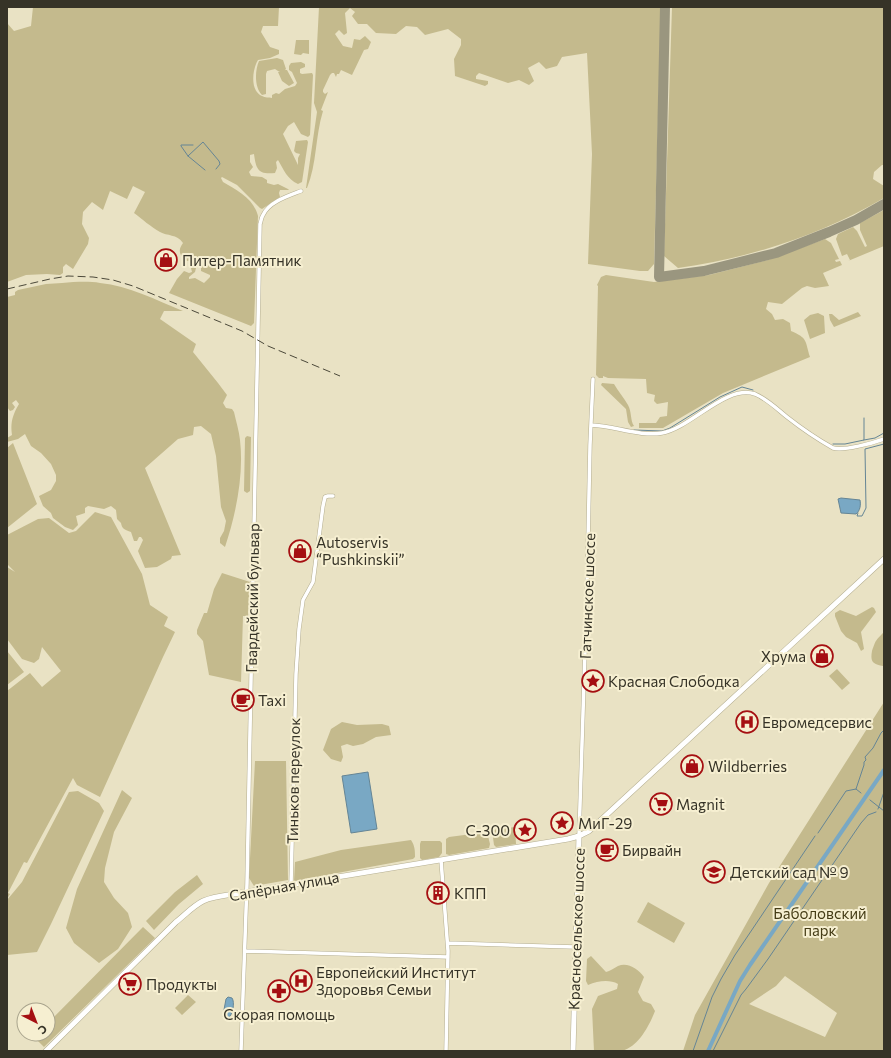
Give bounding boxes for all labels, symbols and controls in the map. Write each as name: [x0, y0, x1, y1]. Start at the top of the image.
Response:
shop icon: Питер-Памятник: [153, 247, 179, 273]
place label: Питер-Памятник: [182, 251, 302, 269]
street label: Гвардейский бульвар: [242, 523, 262, 673]
place label: Autoservis “Pushkinskii”: [316, 533, 405, 568]
street label: Гатчинское шоссе: [576, 533, 598, 659]
shop icon: Autoservis “Pushkinskii”: [287, 538, 313, 564]
shop icon: Хрума: [809, 643, 835, 669]
place label: Хрума: [761, 647, 806, 665]
place icon: Красная Слободка: [580, 668, 606, 694]
place label: Красная Слободка: [608, 672, 740, 690]
cafe icon: Taxi: [230, 687, 256, 713]
place label: Taxi: [258, 691, 286, 709]
hospital icon: Евромедсервис: [734, 709, 760, 735]
place label: Евромедсервис: [762, 713, 872, 731]
street label: Тиньков переулок: [283, 718, 303, 844]
shop icon: Wildberries: [679, 753, 705, 779]
place label: Wildberries: [708, 757, 787, 775]
supermarket icon: Magnit: [648, 791, 674, 817]
place label: Magnit: [676, 795, 725, 813]
place icon: МиГ-29: [549, 810, 575, 836]
place label: МиГ-29: [578, 814, 632, 832]
place icon: С-300: [512, 817, 538, 843]
place label: С-300: [466, 821, 510, 839]
cafe icon: Бирвайн: [594, 837, 620, 863]
place label: Бирвайн: [622, 841, 682, 859]
street label: Красносельское шоссе: [564, 848, 588, 1010]
school or university icon: Детский сад № 9: [701, 859, 727, 885]
place label: Детский сад № 9: [730, 863, 849, 881]
street label: Сапёрная улица: [228, 867, 340, 905]
building icon: КПП: [425, 880, 451, 906]
place label: КПП: [454, 884, 486, 902]
park label: Баболовский парк: [773, 904, 867, 939]
place label: Европейский Институт Здоровья Семьи: [316, 963, 476, 998]
hospital icon: Европейский Институт Здоровья Семьи: [288, 968, 314, 994]
supermarket icon: Продукты: [117, 971, 143, 997]
place label: Продукты: [146, 975, 217, 993]
pharmacy icon: Скорая помощь: [266, 978, 292, 1004]
north arrow: [16, 1002, 56, 1042]
place label: Скорая помощь: [223, 1005, 335, 1023]
text: С: [36, 1022, 50, 1037]

